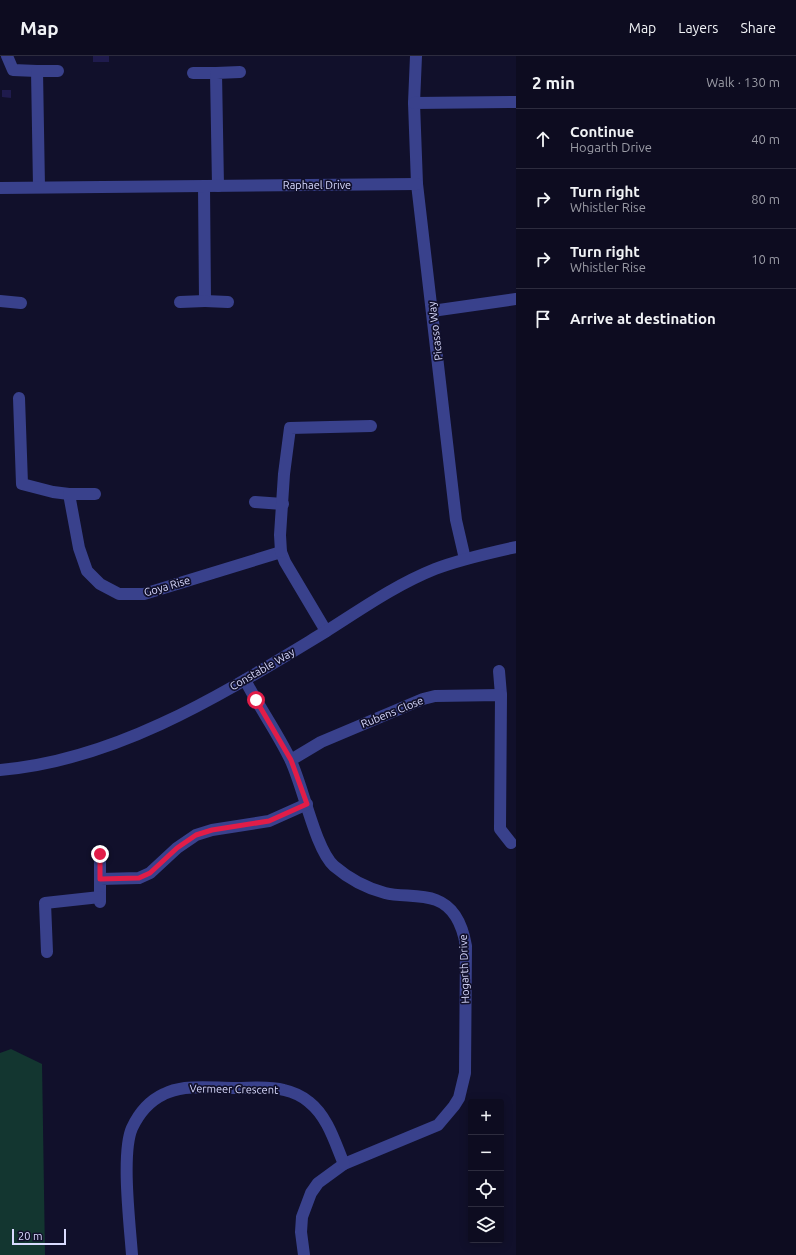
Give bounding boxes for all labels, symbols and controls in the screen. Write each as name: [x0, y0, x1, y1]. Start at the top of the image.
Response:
text: Map: [20, 17, 59, 39]
text: Map: [629, 20, 656, 36]
text: Layers: [678, 20, 718, 36]
text: Share: [740, 20, 776, 36]
text: 2 min: [532, 73, 575, 92]
text: Walk · 130 m: [706, 75, 780, 89]
text: Continue: [570, 123, 634, 140]
icon: ahead: [532, 128, 554, 150]
text: 40 m: [751, 132, 780, 146]
text: Hogarth Drive: [570, 140, 652, 154]
street label: Raphael Drive: [283, 179, 351, 191]
text: Turn right: [570, 183, 640, 200]
icon: right: [532, 188, 554, 210]
text: 80 m: [751, 192, 780, 206]
text: Whistler Rise: [570, 200, 646, 214]
text: Turn right: [570, 243, 640, 260]
icon: right: [532, 248, 554, 270]
text: 10 m: [751, 252, 780, 266]
text: Whistler Rise: [570, 260, 646, 274]
street label: Picasso Way: [425, 300, 445, 361]
icon: arrive: [532, 308, 554, 330]
text: Arrive at destination: [570, 310, 716, 327]
street label: Goya Rise: [142, 574, 192, 598]
street label: Constable Way: [227, 645, 297, 692]
route start: [247, 691, 265, 709]
street label: Rubens Close: [359, 694, 425, 730]
route end: [91, 845, 109, 863]
street label: Hogarth Drive: [457, 934, 471, 1004]
street label: Vermeer Crescent: [190, 1082, 279, 1096]
map controls: [468, 1099, 504, 1243]
button: +: [468, 1099, 504, 1135]
button: −: [468, 1135, 504, 1171]
button: locate: [468, 1171, 504, 1207]
button: layers: [468, 1207, 504, 1243]
scale bar: [12, 1227, 66, 1246]
text: 20 m: [18, 1230, 42, 1242]

